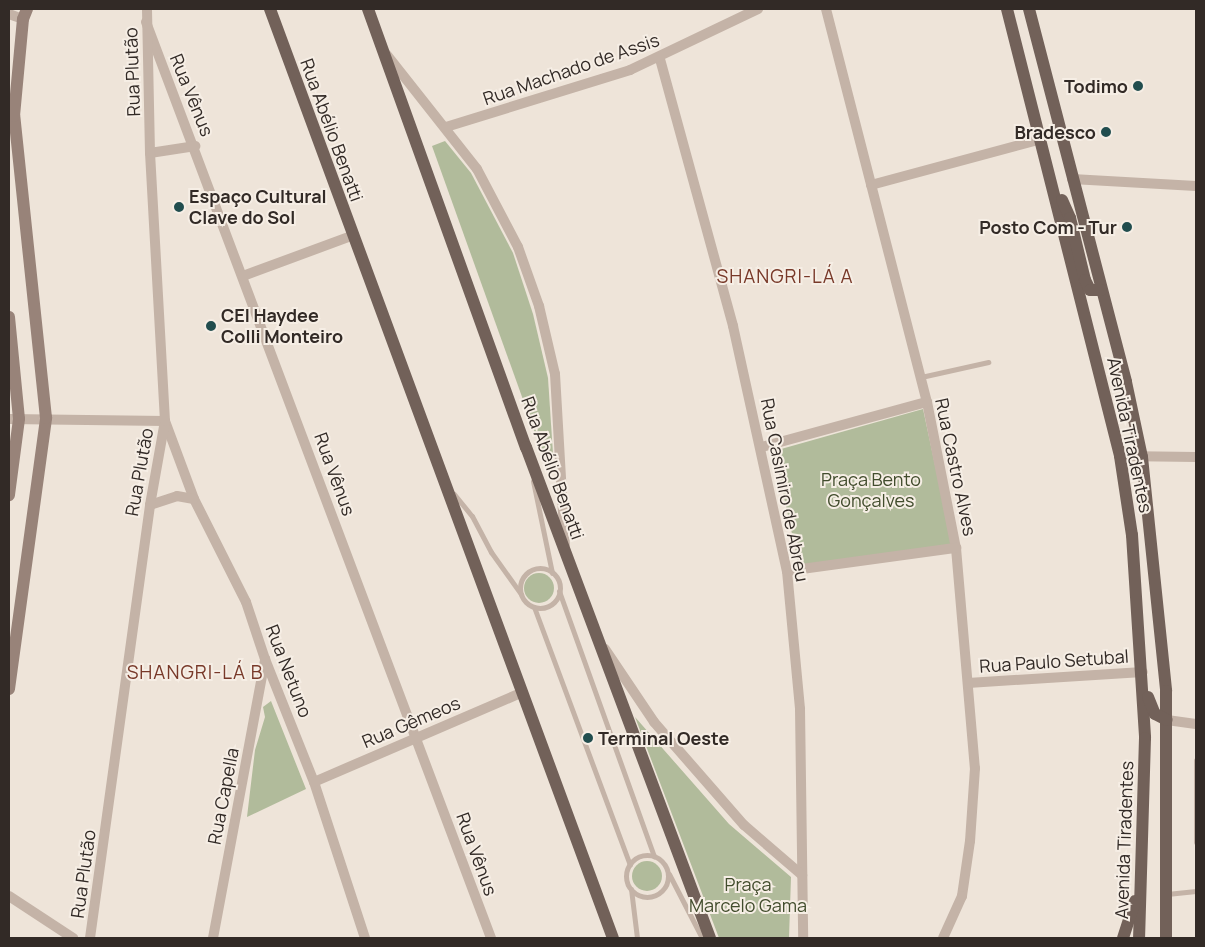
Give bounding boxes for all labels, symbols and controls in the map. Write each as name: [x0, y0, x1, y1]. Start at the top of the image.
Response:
street label: Rua Plutão: [120, 27, 144, 117]
street label: Rua Machado de Assis: [480, 29, 662, 109]
street label: Rua Vênus: [166, 51, 218, 139]
street label: Rua Abélio Benatti: [296, 56, 368, 204]
place label: Todimo: [1064, 75, 1128, 97]
marker: Todimo: [1132, 80, 1144, 92]
place label: Bradesco: [1014, 121, 1096, 143]
marker: Bradesco: [1100, 126, 1112, 138]
place label: Espaço Cultural Clave do Sol: [189, 186, 327, 228]
marker: Espaço Cultural Clave do Sol: [173, 201, 185, 213]
place label: Posto Com - Tur: [979, 216, 1117, 238]
marker: Posto Com - Tur: [1121, 221, 1133, 233]
district label: SHANGRI-LÁ A: [715, 266, 855, 288]
place label: CEI Haydee Colli Monteiro: [221, 305, 343, 348]
marker: CEI Haydee Colli Monteiro: [205, 320, 217, 332]
street label: Avenida Tiradentes: [1103, 355, 1157, 515]
street label: Rua Abélio Benatti: [517, 394, 589, 542]
street label: Rua Casimiro de Abreu: [757, 396, 813, 584]
street label: Rua Castro Alves: [931, 396, 981, 538]
street label: Rua Plutão: [121, 426, 157, 518]
street label: Rua Vênus: [310, 430, 360, 518]
park label: Praça Bento Gonçalves: [821, 469, 921, 512]
street label: Rua Netuno: [261, 622, 317, 720]
street label: Rua Paulo Setubal: [979, 645, 1129, 677]
district label: SHANGRI-LÁ B: [125, 662, 265, 684]
street label: Rua Gêmeos: [359, 692, 463, 752]
place label: Terminal Oeste: [598, 727, 729, 749]
marker: Terminal Oeste: [582, 732, 594, 744]
street label: Rua Capella: [203, 746, 243, 846]
street label: Avenida Tiradentes: [1110, 760, 1138, 920]
street label: Rua Vênus: [452, 810, 502, 898]
street label: Rua Plutão: [66, 828, 100, 920]
park label: Praça Marcelo Gama: [689, 874, 807, 916]

